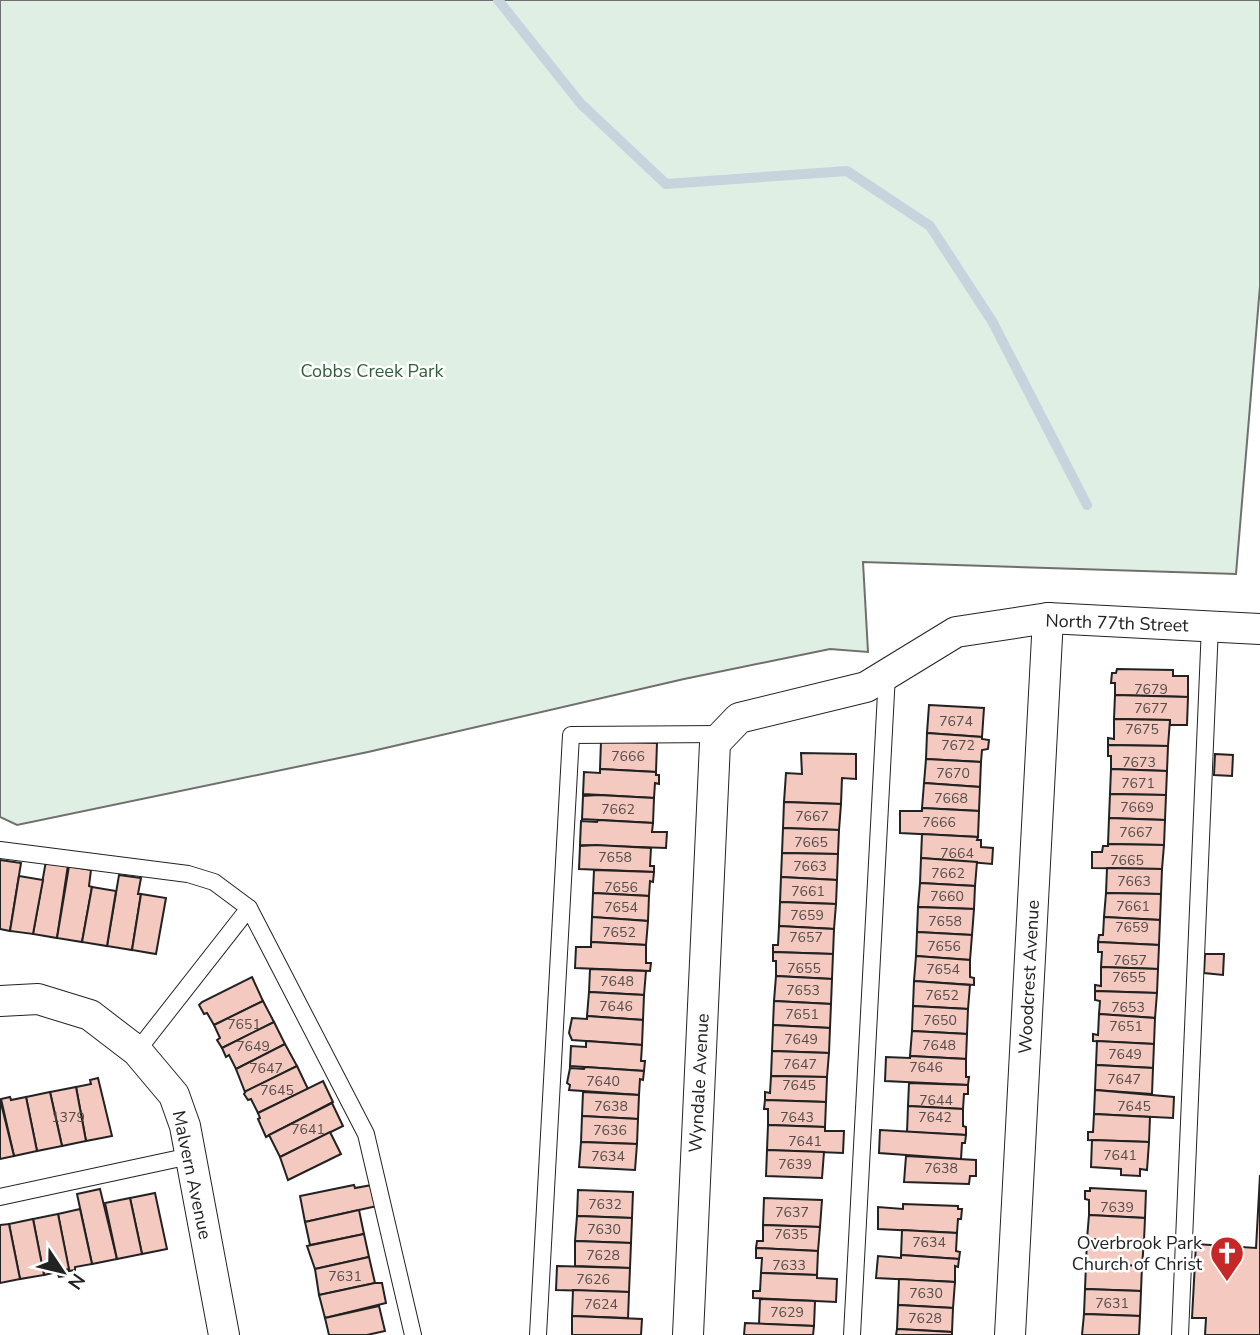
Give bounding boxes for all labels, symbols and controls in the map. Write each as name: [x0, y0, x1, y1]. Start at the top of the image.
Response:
park label: Cobbs Creek Park: [301, 359, 444, 383]
street label: North 77th Street: [1045, 609, 1190, 638]
house number: 7679: [1134, 680, 1168, 699]
house number: 7677: [1134, 699, 1168, 718]
house number: 7674: [939, 712, 973, 731]
house number: 7675: [1125, 720, 1159, 739]
house number: 7672: [941, 736, 975, 755]
house number: 7666: [611, 747, 645, 766]
house number: 7673: [1122, 753, 1156, 772]
house number: 7670: [936, 764, 970, 783]
house number: 7671: [1121, 774, 1155, 793]
house number: 7668: [934, 789, 968, 808]
house number: 7669: [1120, 798, 1154, 817]
house number: 7662: [601, 800, 635, 819]
house number: 7667: [795, 807, 829, 826]
house number: 7666: [922, 813, 956, 832]
house number: 7667: [1119, 823, 1153, 842]
house number: 7665: [794, 833, 828, 852]
house number: 7664: [940, 844, 974, 863]
house number: 7658: [598, 848, 632, 867]
house number: 7665: [1110, 851, 1144, 870]
house number: 7663: [793, 857, 827, 876]
house number: 7662: [931, 864, 965, 883]
house number: 7663: [1117, 872, 1151, 891]
house number: 7656: [604, 878, 638, 897]
house number: 7661: [791, 882, 825, 901]
house number: 7660: [930, 887, 964, 906]
house number: 7661: [1116, 897, 1150, 916]
house number: 7654: [604, 898, 638, 917]
street label: Woodcrest Avenue: [1013, 899, 1045, 1055]
house number: 7659: [790, 906, 824, 925]
house number: 7658: [928, 912, 962, 931]
house number: 7659: [1115, 918, 1149, 937]
house number: 7652: [602, 923, 636, 942]
house number: 7657: [789, 928, 823, 947]
house number: 7656: [927, 937, 961, 956]
house number: 7657: [1113, 951, 1147, 970]
house number: 7655: [787, 959, 821, 978]
house number: 7654: [926, 960, 960, 979]
house number: 7655: [1112, 968, 1146, 987]
house number: 7648: [600, 972, 634, 991]
house number: 7653: [786, 981, 820, 1000]
house number: 7652: [925, 986, 959, 1005]
house number: 7646: [599, 997, 633, 1016]
house number: 7653: [1111, 998, 1145, 1017]
house number: 7651: [785, 1005, 819, 1024]
house number: 7650: [923, 1011, 957, 1030]
street label: Wyndale Avenue: [683, 1013, 715, 1153]
house number: 7651: [227, 1015, 261, 1034]
house number: 7651: [1109, 1017, 1143, 1036]
house number: 7649: [784, 1030, 818, 1049]
house number: 7648: [922, 1036, 956, 1055]
house number: 7649: [236, 1037, 270, 1056]
house number: 7649: [1108, 1045, 1142, 1064]
house number: 7647: [783, 1055, 817, 1074]
house number: 7646: [909, 1058, 943, 1077]
house number: 7647: [249, 1059, 283, 1078]
house number: 7647: [1107, 1070, 1141, 1089]
house number: 7640: [586, 1072, 620, 1091]
house number: 7645: [782, 1076, 816, 1095]
house number: 7645: [260, 1081, 294, 1100]
house number: 7644: [919, 1091, 953, 1110]
house number: 7638: [594, 1097, 628, 1116]
house number: 7645: [1117, 1097, 1151, 1116]
house number: 1379: [51, 1108, 85, 1127]
street label: Malvern Avenue: [167, 1108, 217, 1242]
house number: 7643: [780, 1108, 814, 1127]
house number: 7642: [918, 1108, 952, 1127]
house number: 7641: [291, 1120, 325, 1139]
house number: 7636: [593, 1121, 627, 1140]
house number: 7641: [788, 1132, 822, 1151]
house number: 7641: [1103, 1146, 1137, 1165]
house number: 7634: [591, 1147, 625, 1166]
house number: 7639: [778, 1155, 812, 1174]
house number: 7638: [924, 1159, 958, 1178]
house number: 7632: [588, 1195, 622, 1214]
house number: 7639: [1100, 1198, 1134, 1217]
house number: 7637: [775, 1203, 809, 1222]
house number: 7630: [587, 1220, 621, 1239]
house number: 7635: [774, 1225, 808, 1244]
place label: Overbrook Park Church of Christ: [1072, 1231, 1203, 1276]
house number: 7634: [912, 1233, 946, 1252]
church icon: Overbrook Park Church of Christ: [1208, 1234, 1246, 1283]
north arrow: [28, 1237, 98, 1307]
house number: 7628: [586, 1246, 620, 1265]
house number: 7633: [772, 1256, 806, 1275]
house number: 7631: [328, 1267, 362, 1286]
text: N: [61, 1268, 91, 1294]
house number: 7626: [576, 1270, 610, 1289]
house number: 7630: [909, 1284, 943, 1303]
house number: 7631: [1095, 1294, 1129, 1313]
house number: 7624: [584, 1295, 618, 1314]
house number: 7629: [770, 1303, 804, 1322]
house number: 7628: [908, 1309, 942, 1328]

